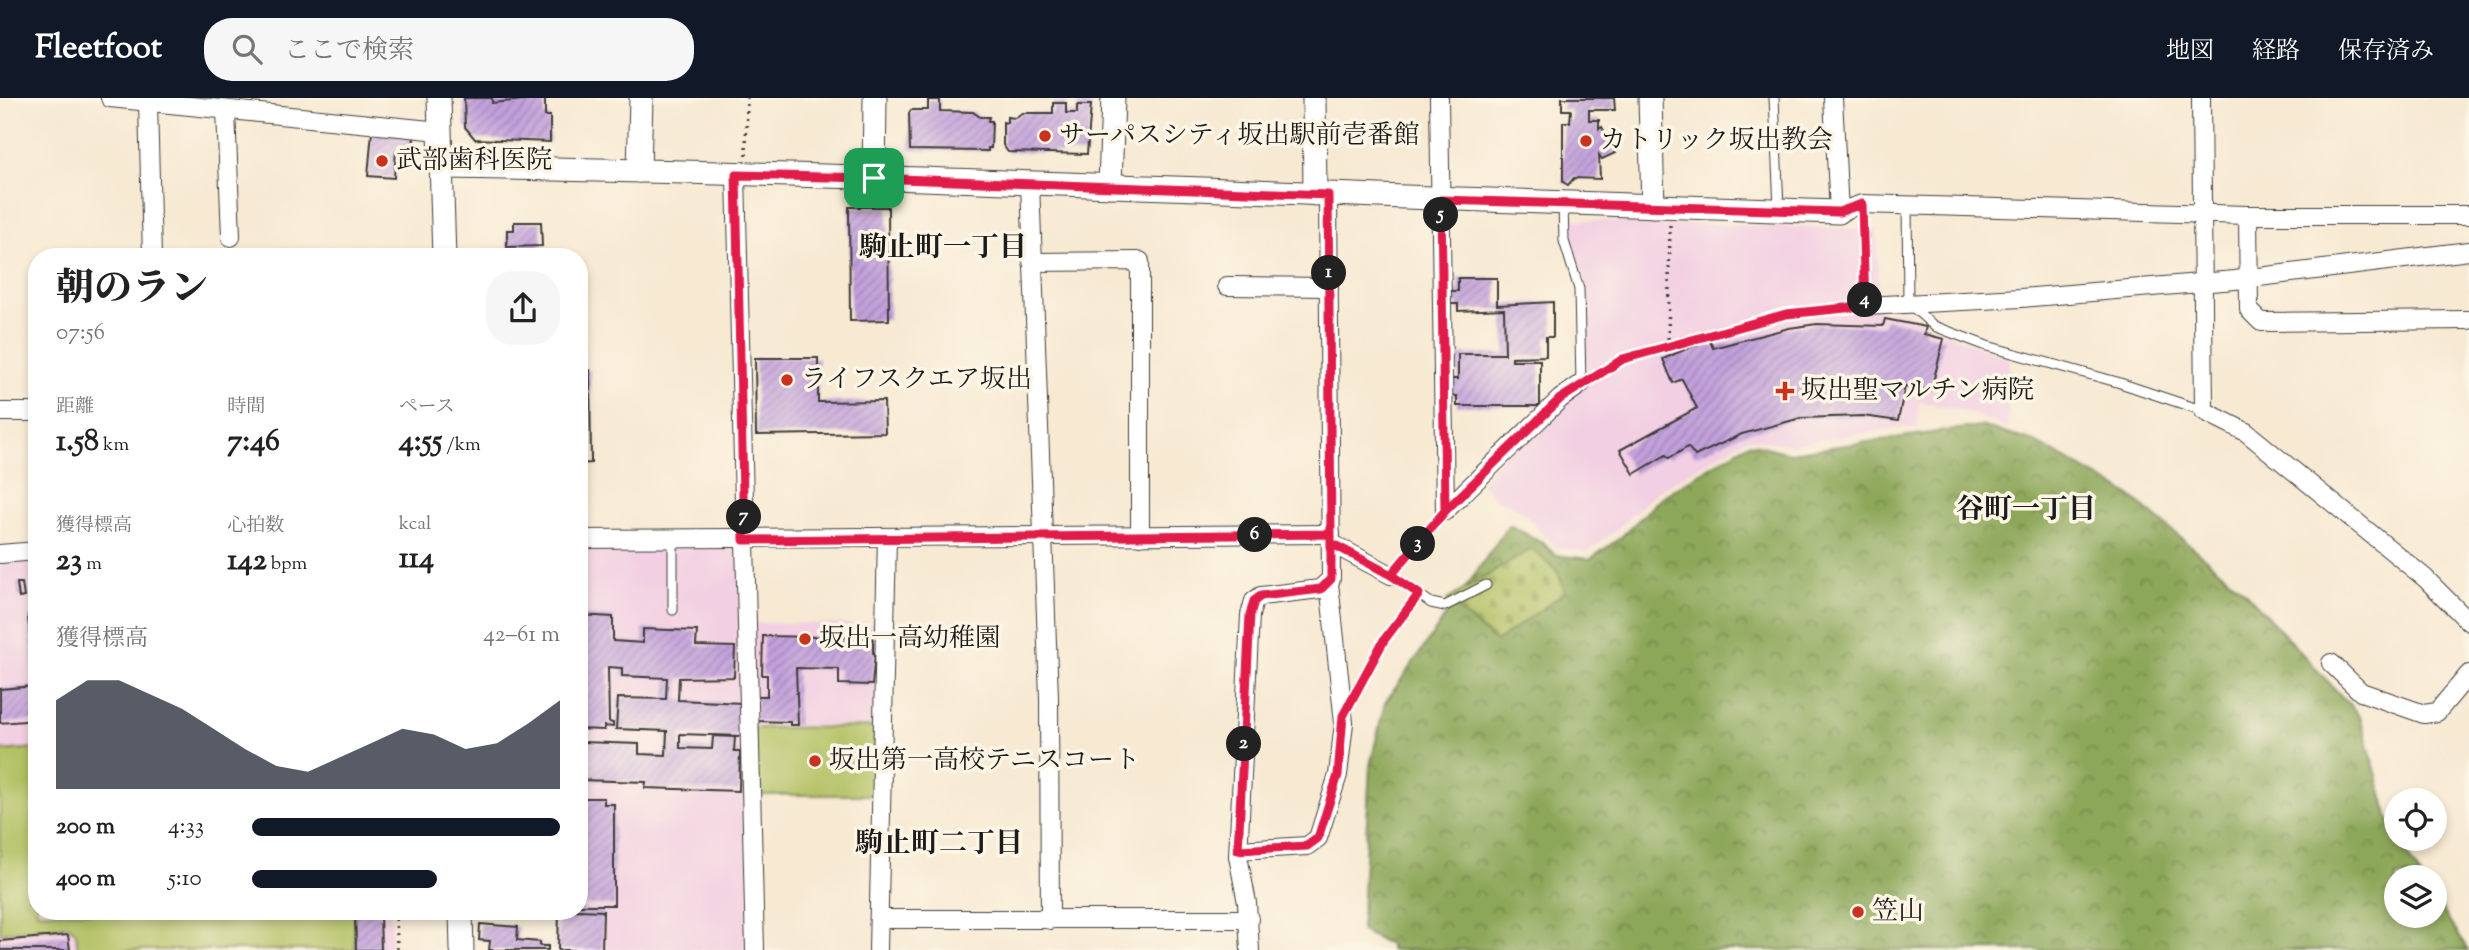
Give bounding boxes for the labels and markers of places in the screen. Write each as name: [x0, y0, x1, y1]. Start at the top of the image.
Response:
place label: サーパスシティ坂出駅前壱番館: [1059, 118, 1420, 155]
place label: カトリック坂出教会: [1600, 123, 1833, 160]
marker: サーパスシティ坂出駅前壱番館: [1037, 128, 1053, 144]
marker: カトリック坂出教会: [1578, 133, 1594, 149]
place label: 武部歯科医院: [396, 143, 552, 180]
pin: [844, 148, 904, 208]
marker: 武部歯科医院: [374, 153, 390, 169]
pin: 5: [1424, 198, 1458, 232]
pin: 1: [1312, 256, 1346, 290]
pin: 4: [1848, 282, 1882, 318]
place label: ライフスクエア坂出: [801, 362, 1032, 399]
marker: ライフスクエア坂出: [779, 372, 795, 388]
place label: 坂出聖マルチン病院: [1801, 373, 2034, 410]
marker: 坂出聖マルチン病院: [1775, 381, 1795, 401]
pin: 7: [726, 500, 762, 534]
pin: 6: [1238, 518, 1272, 552]
pin: 3: [1400, 526, 1436, 562]
place label: 坂出一高幼稚園: [819, 621, 1001, 658]
marker: 坂出一高幼稚園: [797, 631, 813, 647]
pin: 2: [1226, 726, 1262, 762]
place label: 坂出第一高校テニスコート: [829, 743, 1140, 780]
marker: 坂出第一高校テニスコート: [807, 753, 823, 769]
place label: 笠山: [1872, 894, 1924, 931]
marker: 笠山: [1850, 904, 1866, 920]

